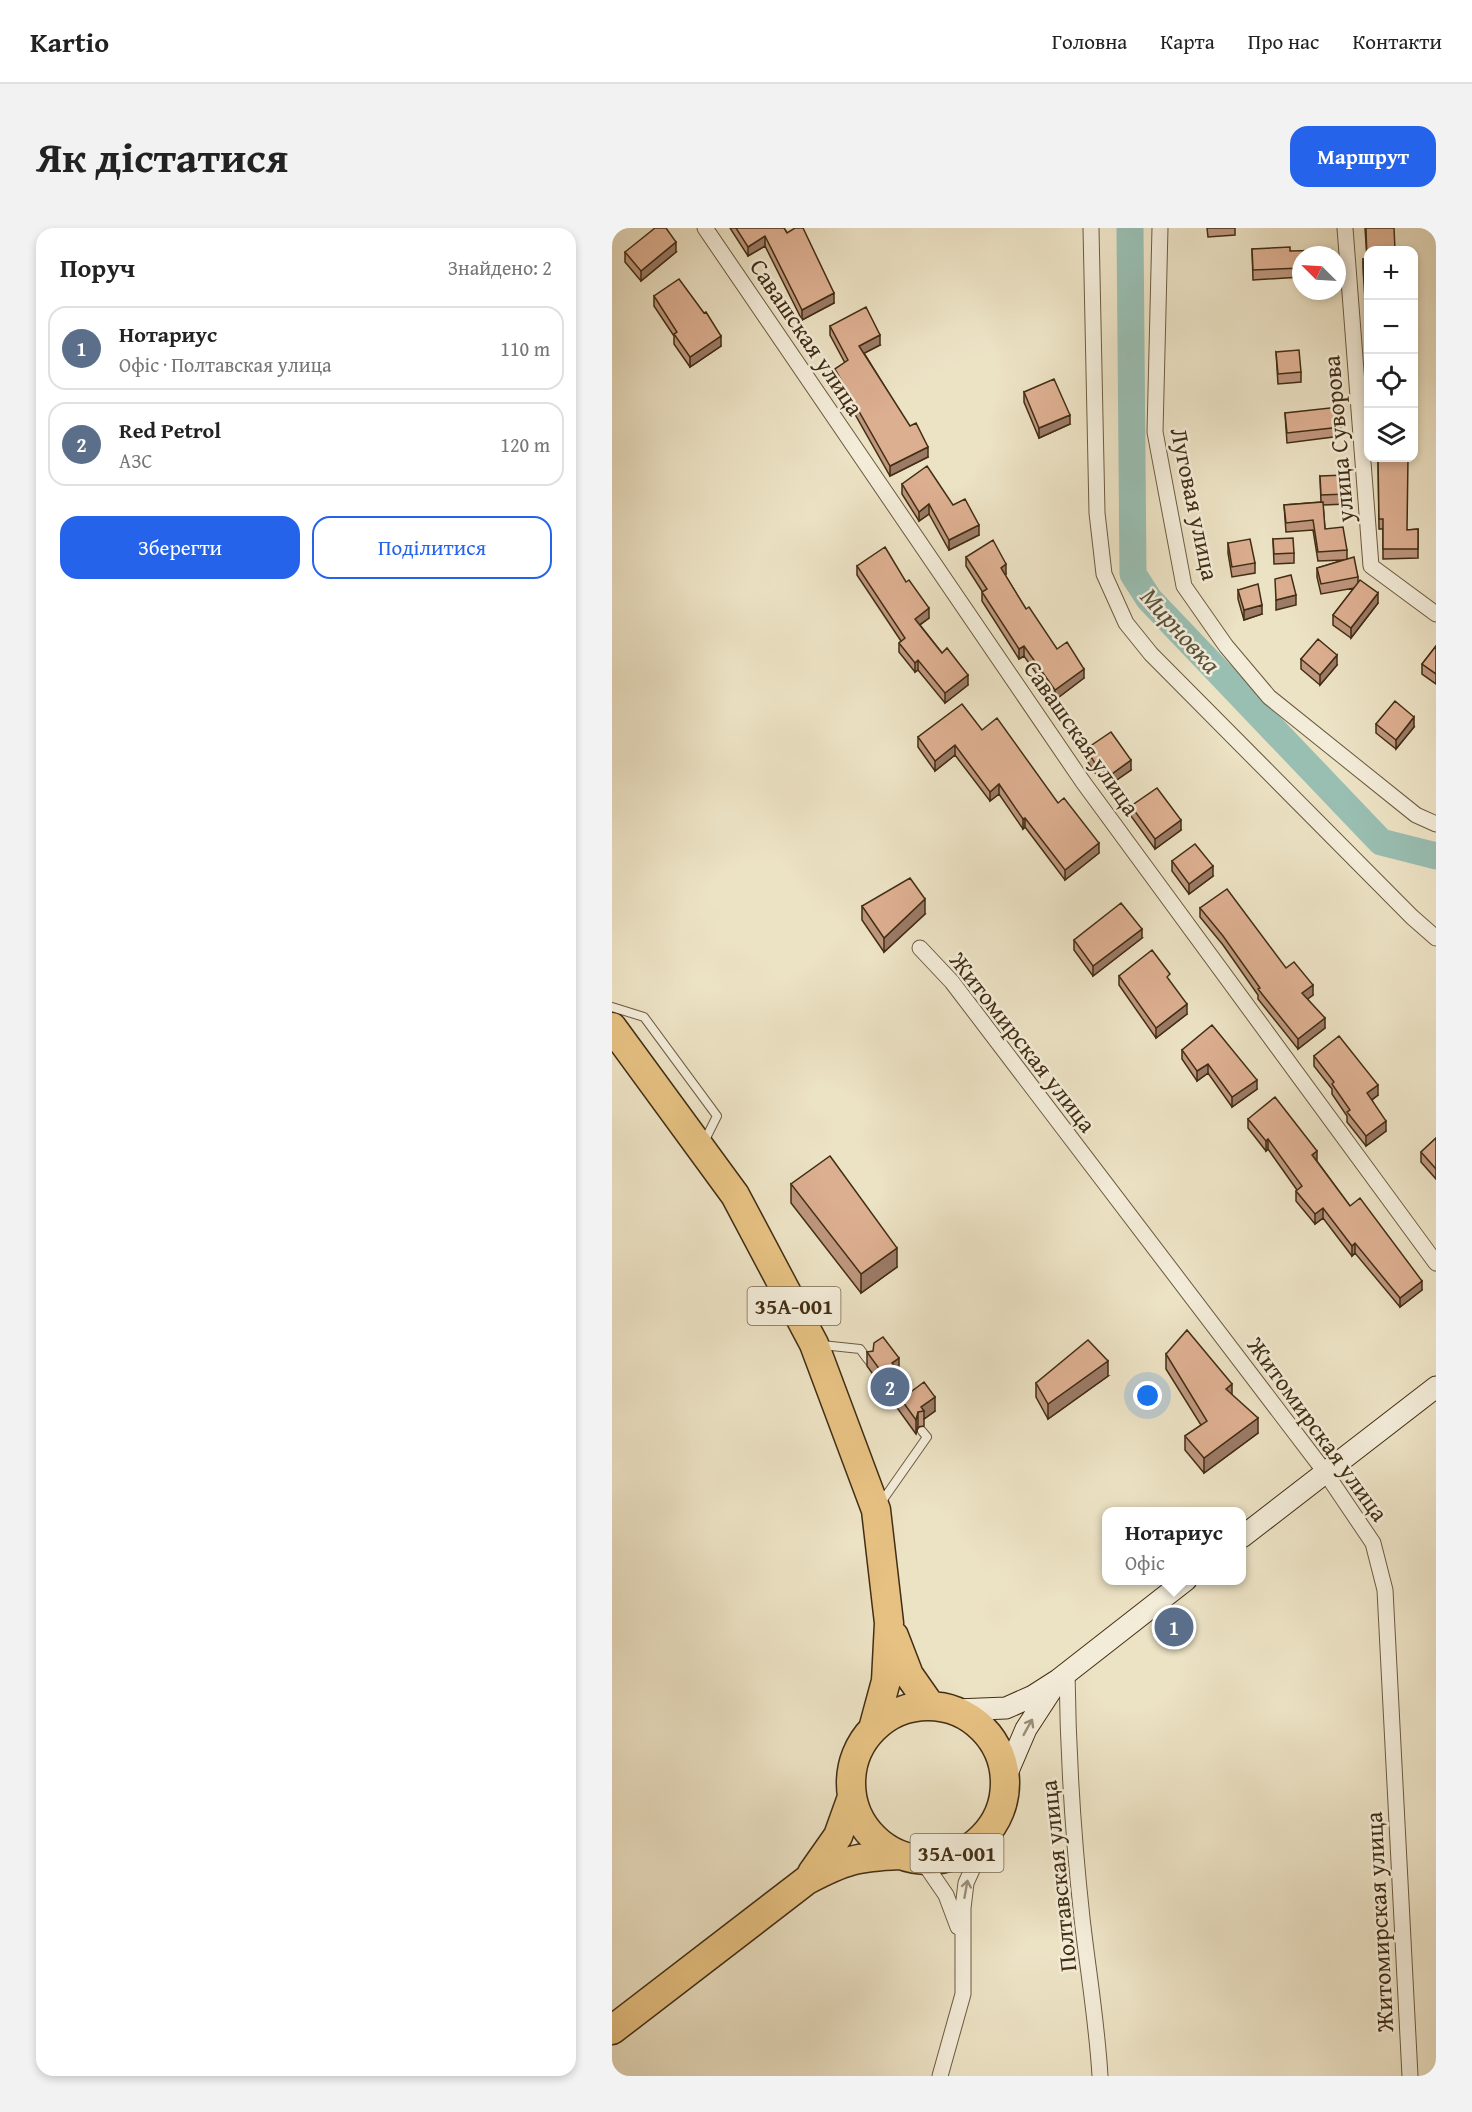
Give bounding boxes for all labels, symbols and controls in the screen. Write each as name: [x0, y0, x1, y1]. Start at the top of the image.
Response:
text: Kartio: [30, 21, 109, 62]
text: Головна: [1052, 26, 1127, 57]
text: Карта: [1160, 26, 1215, 57]
text: Про нас: [1248, 26, 1319, 57]
text: Контакти: [1352, 26, 1442, 57]
text: Як дістатися: [36, 126, 288, 187]
button: Маршрут: [1290, 126, 1436, 187]
north arrow: [1292, 246, 1346, 300]
map controls: [1364, 246, 1418, 462]
button: +: [1364, 246, 1418, 300]
text: Поруч: [60, 248, 135, 287]
street label: Савашская улица: [741, 252, 873, 423]
text: Знайдено: 2: [448, 253, 552, 282]
button: −: [1364, 300, 1418, 354]
text: Нотариус: [119, 318, 217, 350]
text: 1: [76, 334, 87, 363]
text: 110 m: [500, 334, 550, 363]
text: Офіс · Полтавская улица: [119, 350, 332, 379]
street label: улица Суворова: [1313, 353, 1363, 525]
button: locate: [1364, 354, 1418, 408]
button: layers: [1364, 408, 1418, 462]
text: Red Petrol: [119, 414, 221, 446]
street label: Луговая улица: [1162, 424, 1228, 584]
text: 2: [76, 430, 87, 459]
text: 120 m: [500, 430, 550, 459]
text: АЗС: [119, 446, 152, 475]
button: Зберегти: [60, 516, 300, 579]
button: Поділитися: [312, 516, 552, 579]
water label: Мирновка: [1131, 578, 1231, 682]
street label: Савашская улица: [1015, 653, 1149, 823]
street label: Житомирская улица: [941, 944, 1105, 1140]
road number: 35А-001: [748, 1287, 840, 1325]
street label: Житомирская улица: [1238, 1329, 1397, 1529]
pin: 2: [870, 1364, 910, 1410]
your location: [1133, 1381, 1162, 1410]
popup: [1102, 1507, 1246, 1585]
text: Нотариус: [1125, 1516, 1223, 1548]
text: Офіс: [1125, 1548, 1165, 1577]
pin: 1: [1154, 1604, 1194, 1650]
one-way arrow: [1023, 1719, 1034, 1737]
street label: Полтавская улица: [1030, 1778, 1085, 1974]
street label: Житомирская улица: [1356, 1810, 1402, 2034]
road number: 35А-001: [910, 1834, 1004, 1872]
one-way arrow: [961, 1880, 972, 1899]

